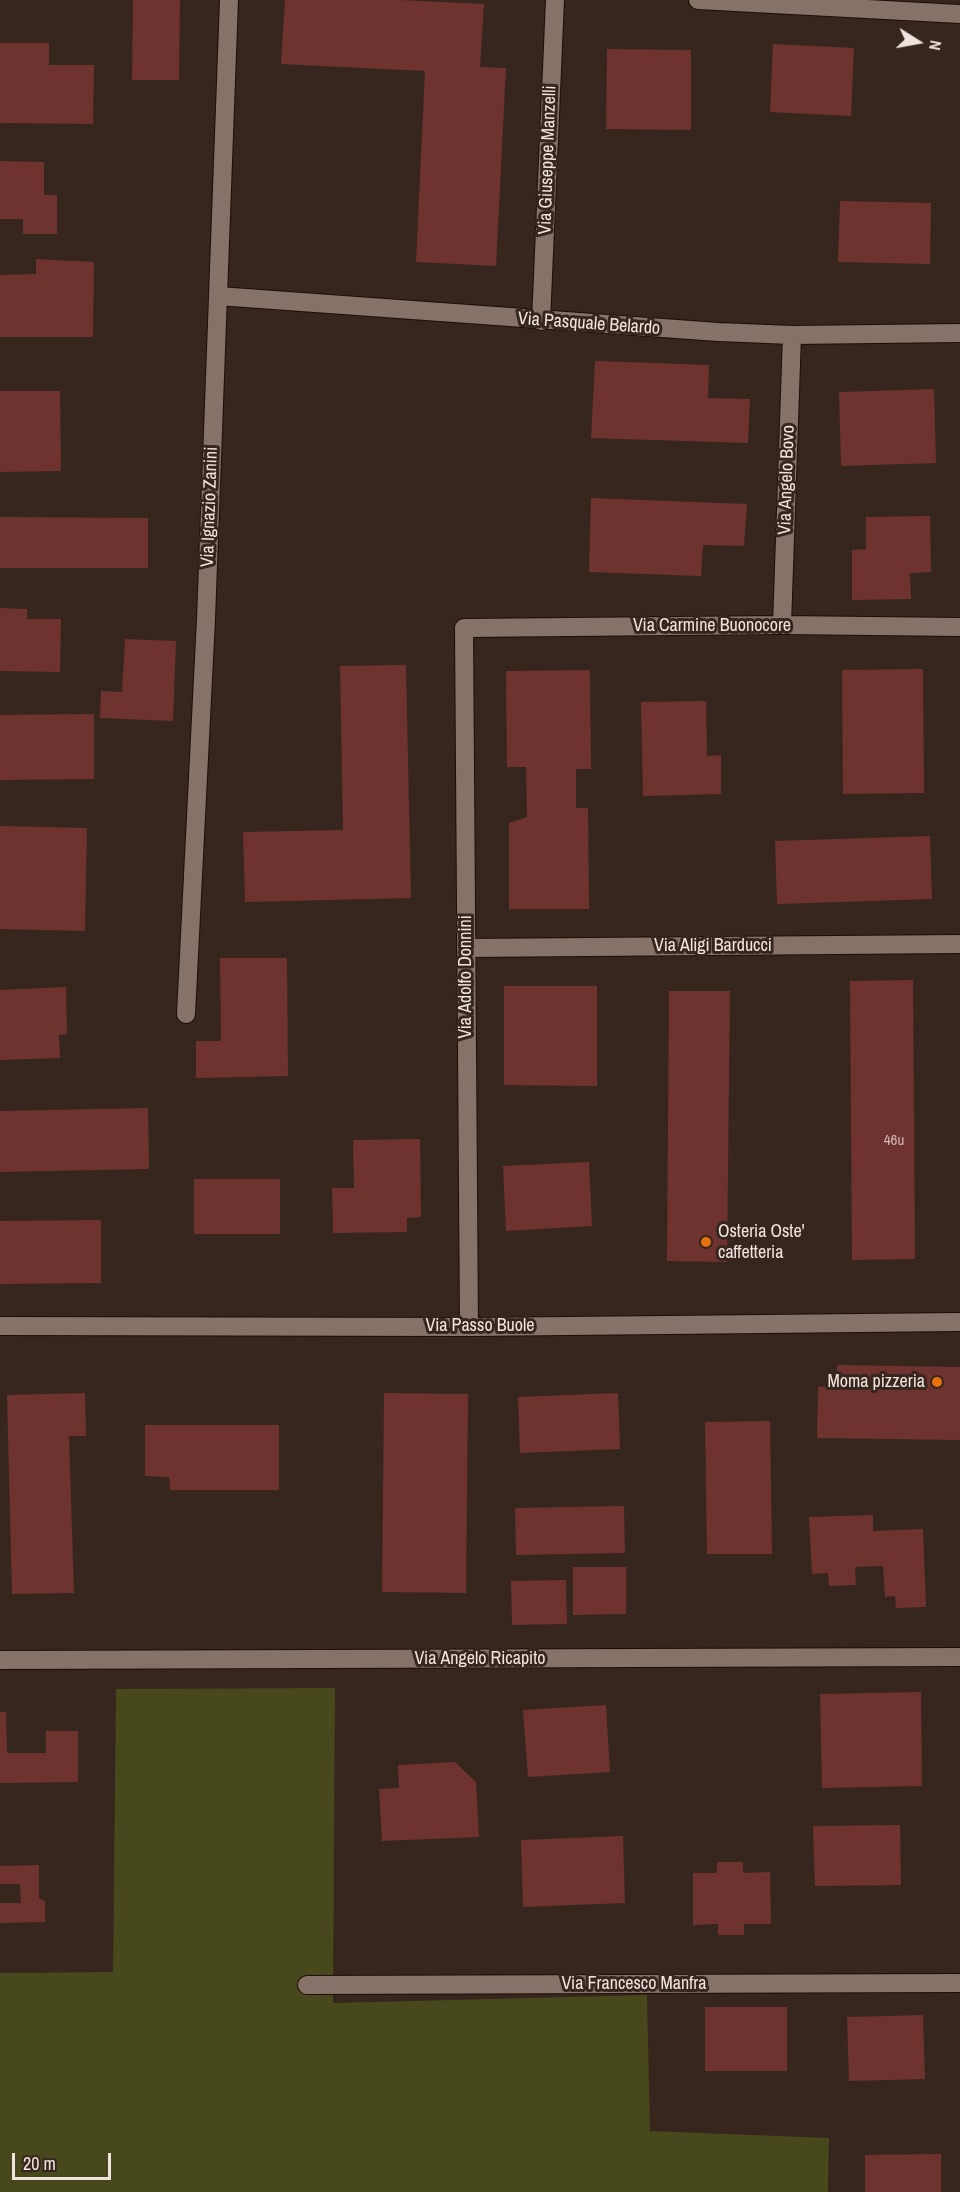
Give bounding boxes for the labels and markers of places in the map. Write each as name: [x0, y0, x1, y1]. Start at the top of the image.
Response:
place label: Osteria Oste' caffetteria: [718, 1221, 805, 1264]
marker: Osteria Oste' caffetteria: [699, 1235, 713, 1249]
place label: Moma pizzeria: [827, 1371, 925, 1393]
marker: Moma pizzeria: [930, 1375, 944, 1389]

